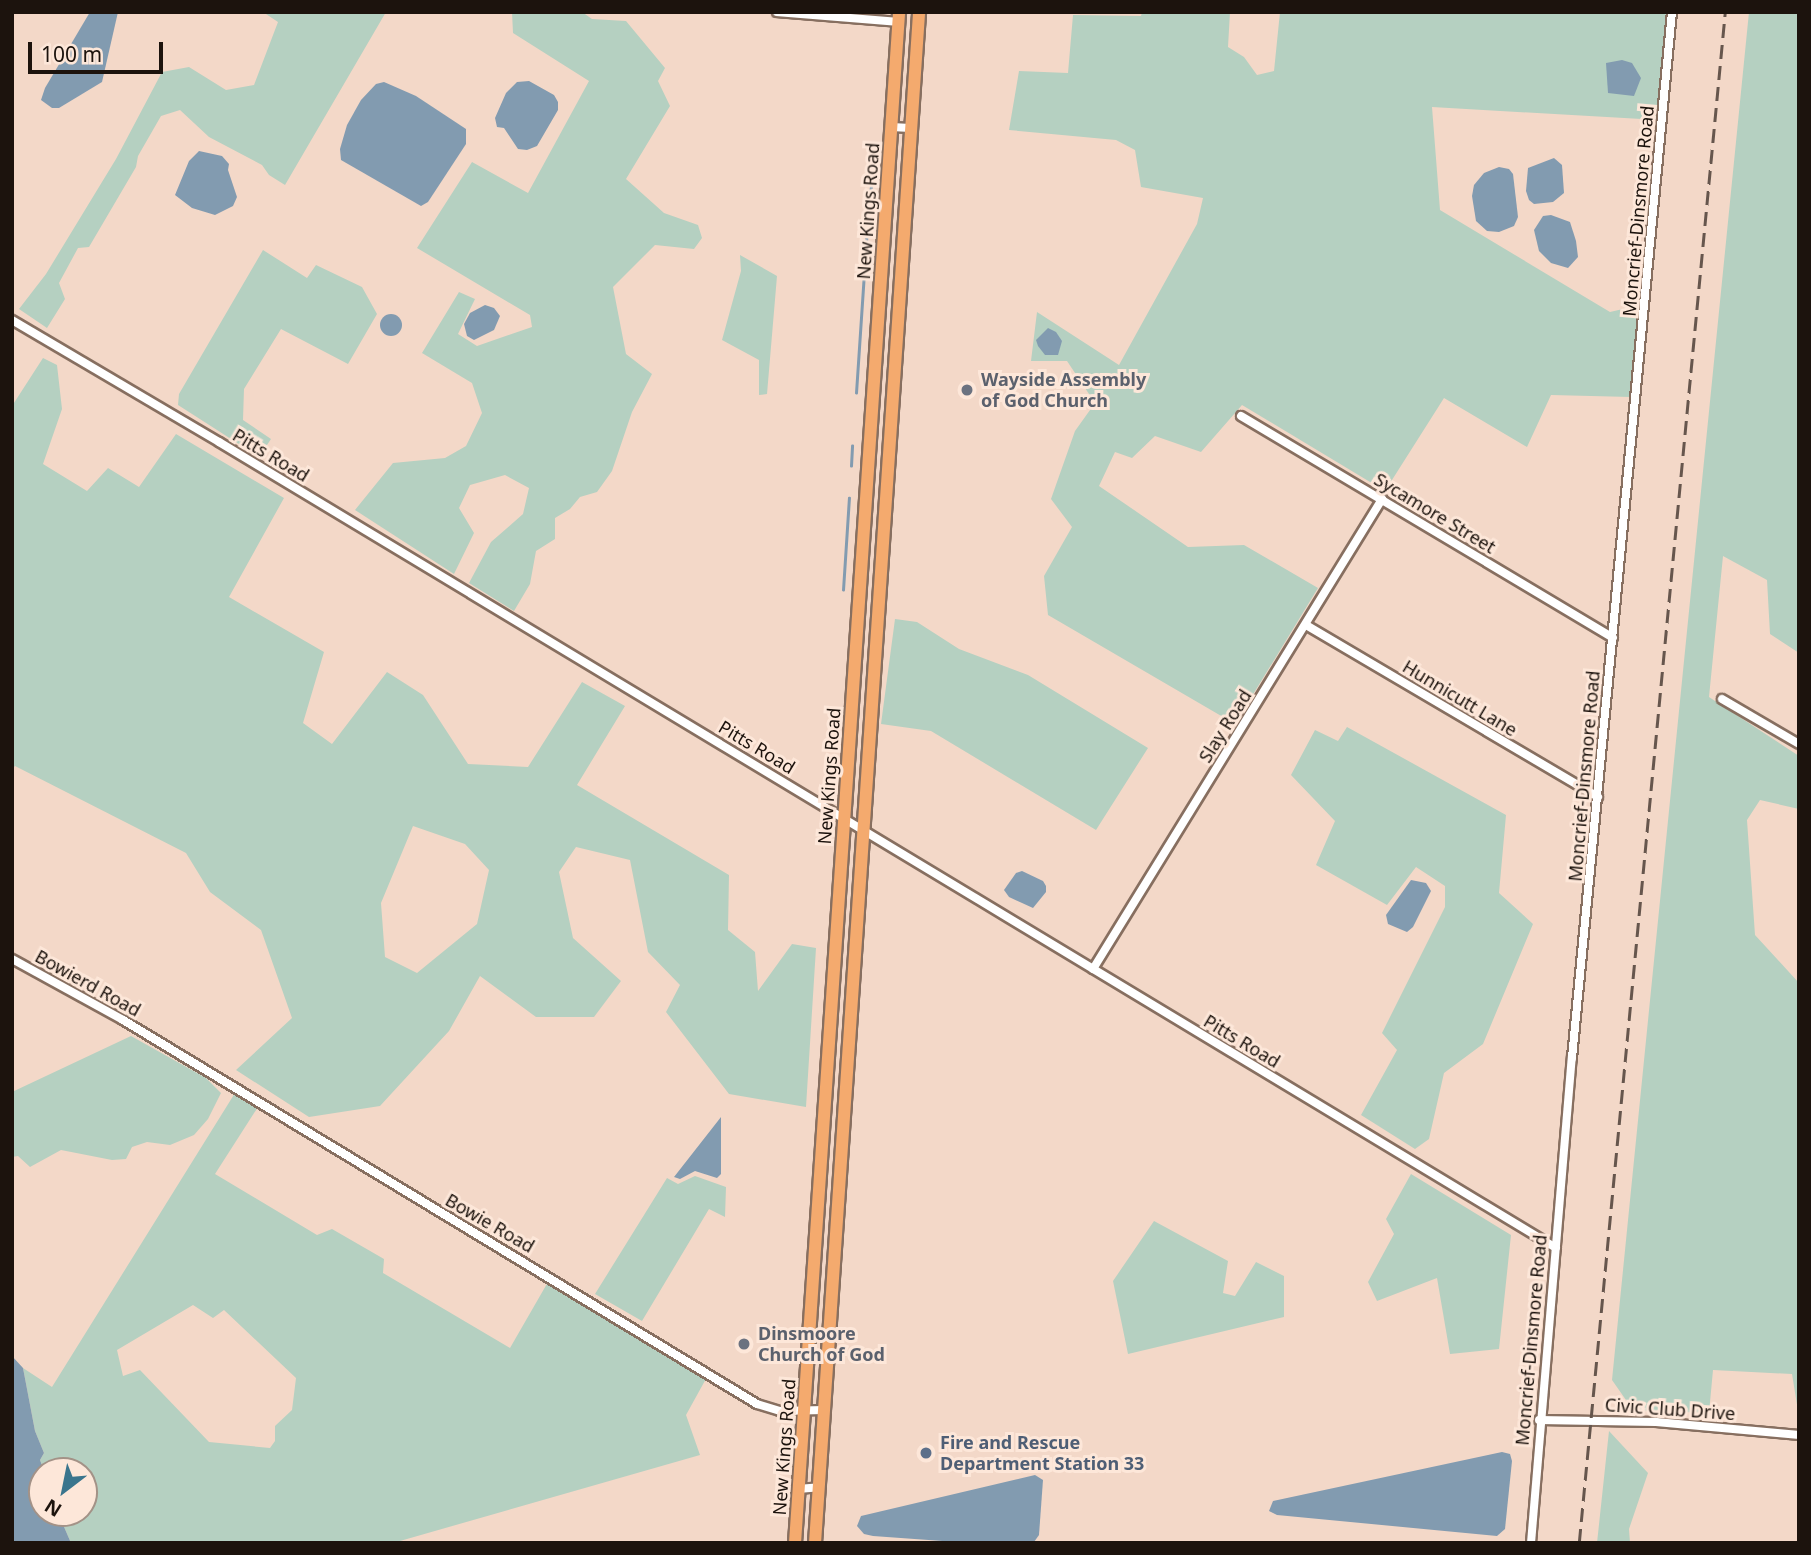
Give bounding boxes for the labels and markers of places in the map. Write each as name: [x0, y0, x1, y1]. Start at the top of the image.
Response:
place label: Wayside Assembly of God Church: [981, 369, 1146, 412]
marker: Wayside Assembly of God Church: [959, 382, 975, 398]
place label: Dinsmoore Church of God: [758, 1323, 885, 1366]
marker: Dinsmoore Church of God: [736, 1336, 752, 1352]
place label: Fire and Rescue Department Station 33: [940, 1432, 1144, 1474]
marker: Fire and Rescue Department Station 33: [918, 1445, 934, 1461]

